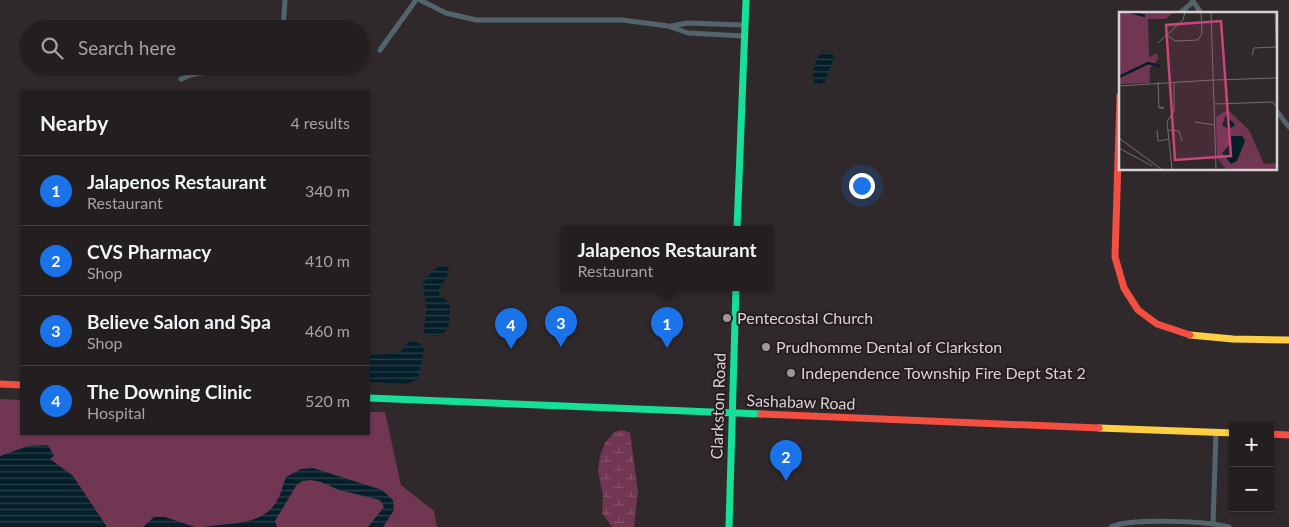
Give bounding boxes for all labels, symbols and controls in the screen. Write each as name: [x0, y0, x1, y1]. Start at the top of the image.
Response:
inset map: [1119, 12, 1276, 170]
search box: [20, 20, 370, 75]
icon: search: [38, 34, 66, 62]
text: Search here: [78, 36, 176, 59]
text: Nearby: [40, 110, 108, 135]
text: 4 results: [290, 113, 350, 132]
text: Jalapenos Restaurant: [87, 170, 266, 193]
your location: [849, 173, 875, 199]
text: 1: [51, 181, 61, 200]
text: 340 m: [305, 181, 350, 200]
text: Restaurant: [87, 193, 163, 212]
popup: [561, 226, 773, 291]
text: Jalapenos Restaurant: [577, 238, 757, 261]
text: CVS Pharmacy: [87, 240, 211, 263]
text: 2: [51, 251, 61, 270]
text: 410 m: [305, 251, 350, 270]
text: Restaurant: [577, 261, 653, 280]
text: Shop: [87, 263, 123, 282]
pin: 3: [545, 306, 577, 347]
pin: 1: [651, 307, 683, 348]
pin: 4: [495, 308, 527, 349]
place label: Pentecostal Church: [737, 308, 873, 327]
text: Believe Salon and Spa: [87, 310, 271, 333]
marker: Pentecostal Church: [721, 312, 733, 324]
text: 3: [51, 321, 61, 340]
text: 460 m: [305, 321, 350, 340]
text: Shop: [87, 333, 123, 352]
place label: Prudhomme Dental of Clarkston: [776, 337, 1002, 356]
marker: Prudhomme Dental of Clarkston: [760, 341, 772, 353]
street label: Clarkston Road: [706, 352, 729, 460]
place label: Independence Township Fire Dept Stat 2: [801, 363, 1086, 382]
marker: Independence Township Fire Dept Stat 2: [785, 367, 797, 379]
text: The Downing Clinic: [87, 380, 252, 403]
street label: Sashabaw Road: [746, 390, 856, 413]
text: 4: [51, 391, 61, 410]
text: 520 m: [305, 391, 350, 410]
text: Hospital: [87, 403, 145, 422]
map controls: [1229, 422, 1274, 512]
button: +: [1229, 422, 1274, 467]
pin: 2: [770, 440, 802, 481]
button: −: [1229, 467, 1274, 512]

